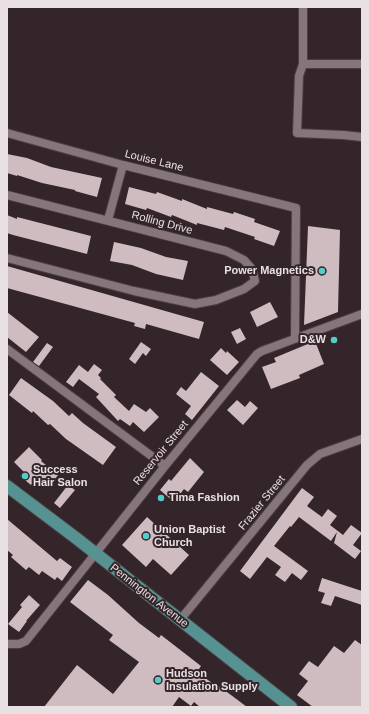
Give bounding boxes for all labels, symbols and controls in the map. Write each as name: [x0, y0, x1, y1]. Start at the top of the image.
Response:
street label: Louise Lane: [123, 147, 185, 175]
street label: Rolling Drive: [130, 209, 194, 237]
place label: Power Magnetics: [224, 264, 314, 278]
marker: Power Magnetics: [317, 266, 327, 276]
place label: D&W: [300, 333, 326, 347]
marker: D&W: [329, 335, 339, 345]
street label: Reservoir Street: [131, 418, 191, 488]
place label: Success Hair Salon: [33, 463, 87, 489]
marker: Success Hair Salon: [20, 471, 30, 481]
street label: Frazier Street: [236, 473, 288, 533]
place label: Tima Fashion: [169, 491, 240, 505]
marker: Tima Fashion: [156, 493, 166, 503]
place label: Union Baptist Church: [154, 523, 225, 549]
marker: Union Baptist Church: [141, 531, 151, 541]
street label: Pennington Avenue: [107, 561, 191, 631]
place label: Hudson Insulation Supply: [166, 667, 258, 693]
marker: Hudson Insulation Supply: [153, 675, 163, 685]

